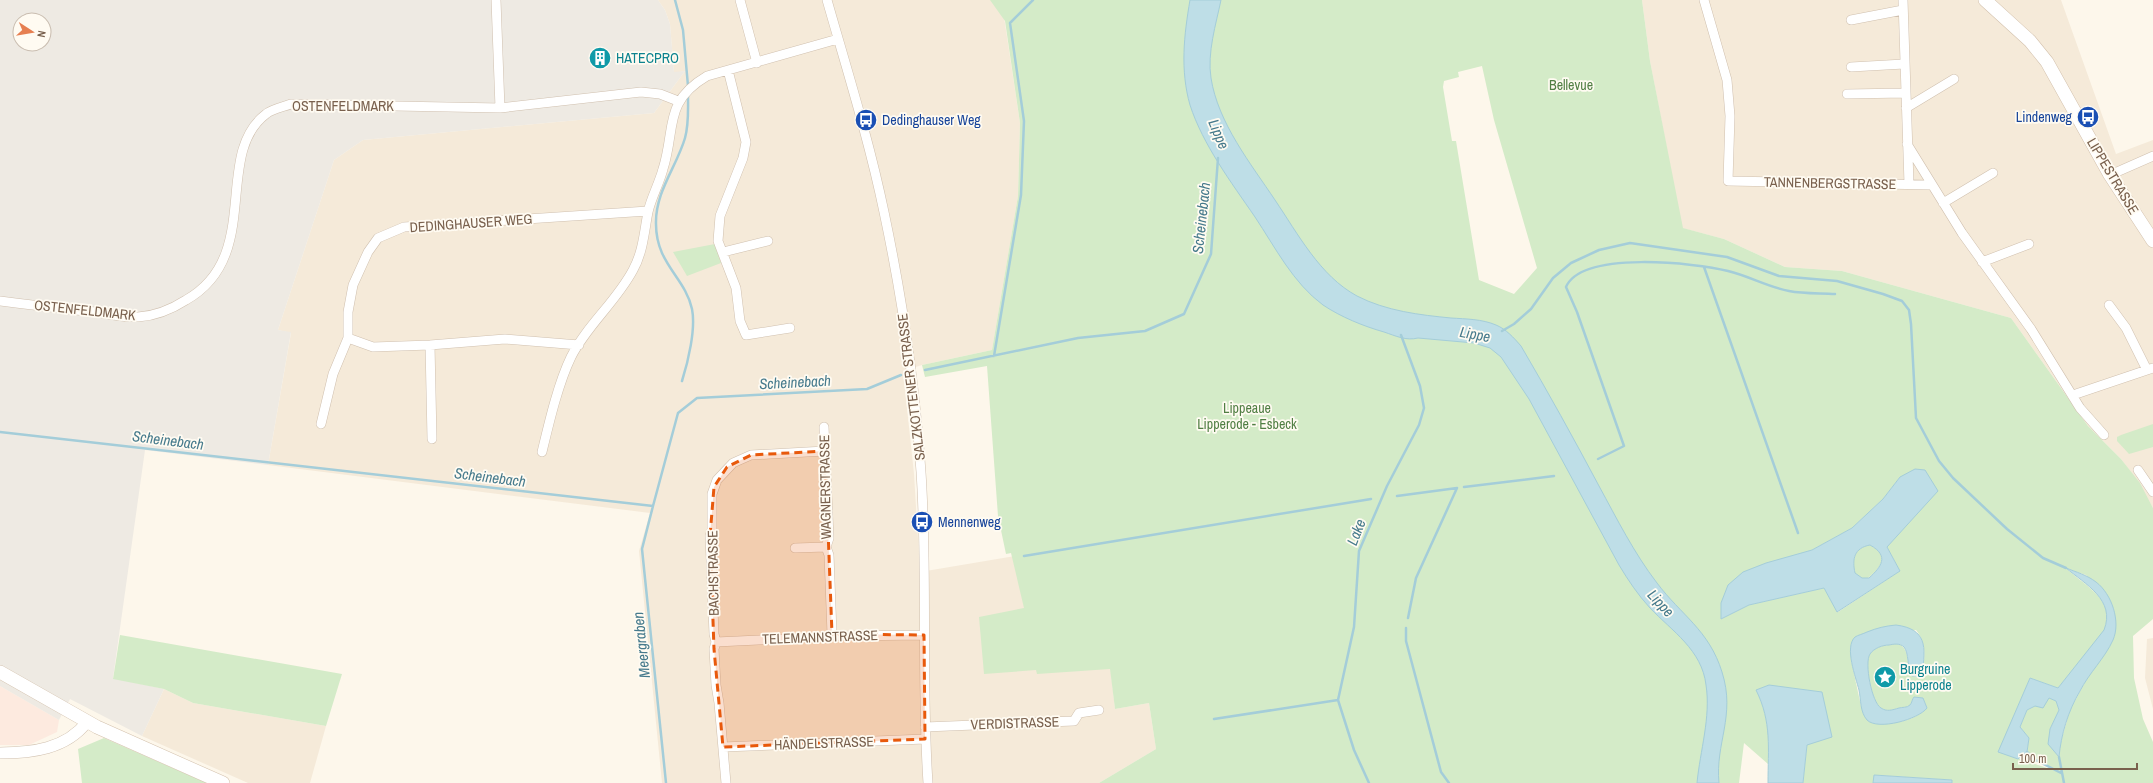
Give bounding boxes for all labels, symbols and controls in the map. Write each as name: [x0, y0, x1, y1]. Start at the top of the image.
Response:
north arrow: [12, 12, 52, 52]
text: N: [34, 29, 49, 39]
building icon: HATECPRO: [587, 45, 613, 71]
place label: HATECPRO: [616, 49, 679, 67]
park label: Bellevue: [1549, 76, 1593, 94]
street label: OSTENFELDMARK: [292, 97, 394, 115]
bus stop icon: Lindenweg: [2075, 104, 2101, 130]
bus stop icon: Dedinghauser Weg: [853, 107, 879, 133]
place label: Lindenweg: [2016, 108, 2073, 126]
place label: Dedinghauser Weg: [882, 111, 981, 129]
water label: Lippe: [1203, 116, 1235, 152]
street label: LIPPESTRASSE: [2083, 134, 2143, 218]
street label: TANNENBERGSTRASSE: [1764, 173, 1896, 193]
water label: Scheinebach: [1187, 181, 1215, 255]
street label: DEDINGHAUSER WEG: [409, 210, 533, 236]
street label: OSTENFELDMARK: [33, 296, 137, 324]
street label: SALZKOTTENER STRASSE: [893, 312, 929, 462]
water label: Lippe: [1458, 321, 1492, 347]
water label: Scheinebach: [759, 370, 832, 394]
park label: Lippeaue Lipperode - Esbeck: [1197, 399, 1297, 433]
water label: Scheinebach: [131, 425, 205, 455]
street label: WAGNERSTRASSE: [815, 434, 835, 540]
water label: Scheinebach: [453, 462, 527, 492]
bus stop icon: Mennenweg: [909, 509, 935, 535]
place label: Mennenweg: [938, 513, 1001, 531]
water label: Lake: [1341, 516, 1371, 548]
street label: BACHSTRASSE: [703, 530, 723, 616]
water label: Lippe: [1643, 585, 1679, 622]
water label: Meergraben: [627, 611, 655, 679]
street label: TELEMANNSTRASSE: [762, 626, 878, 648]
place label: Burgruine Lipperode: [1900, 660, 1952, 694]
place icon: Burgruine Lipperode: [1872, 664, 1898, 690]
street label: VERDISTRASSE: [970, 712, 1060, 734]
street label: HÄNDELSTRASSE: [774, 732, 874, 754]
scale bar: [2013, 745, 2137, 771]
text: 100 m: [2019, 751, 2046, 767]

